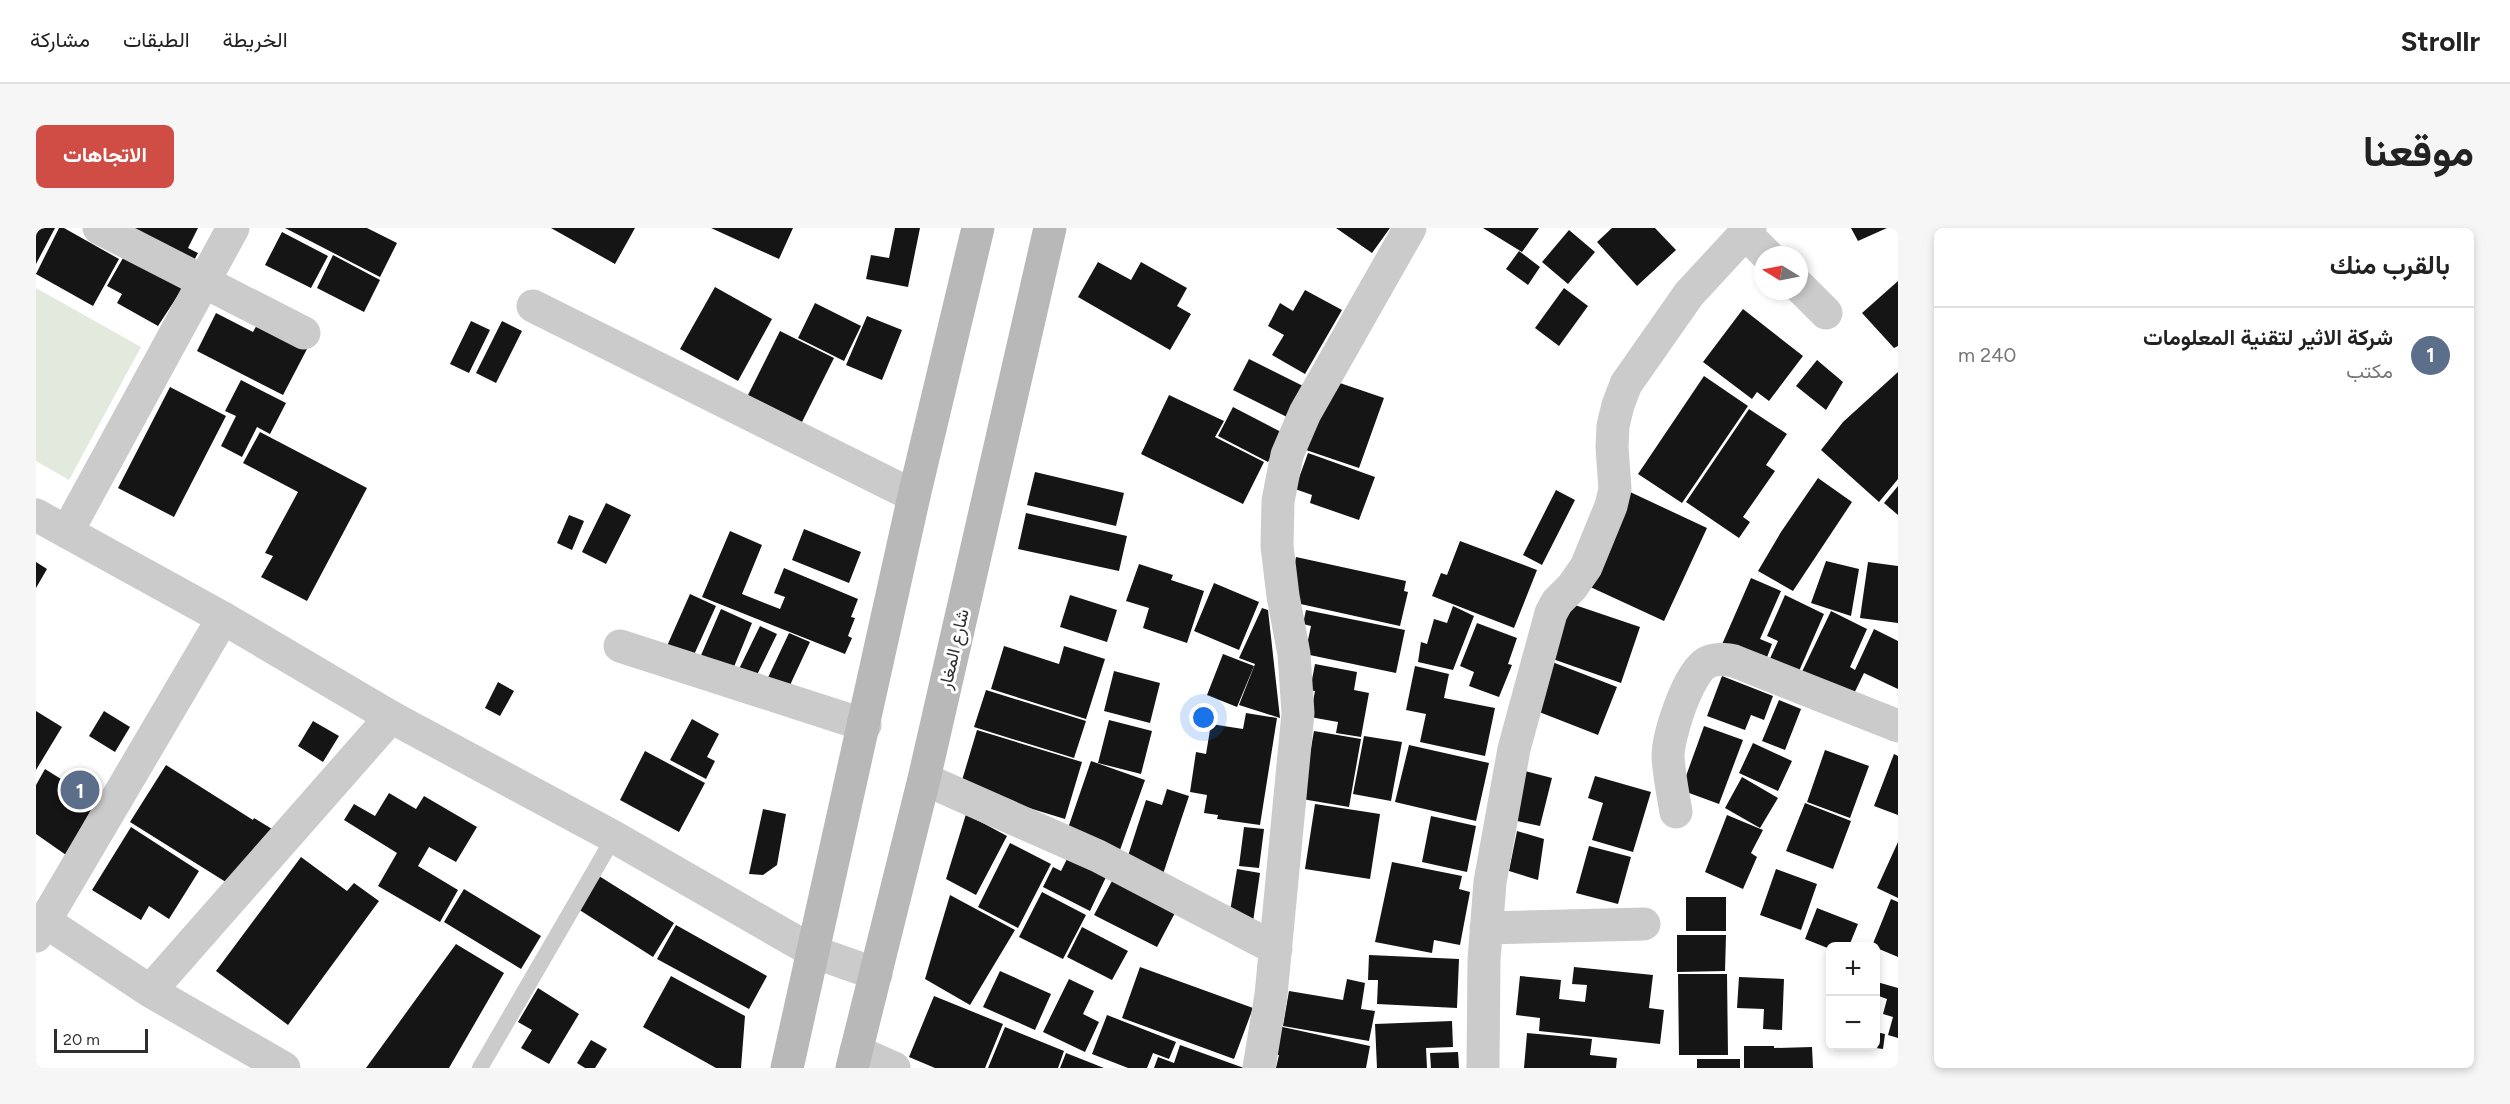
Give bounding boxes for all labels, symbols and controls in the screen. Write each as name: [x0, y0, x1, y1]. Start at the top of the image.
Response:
text: Strollr: [2400, 24, 2480, 58]
text: مشاركة: [30, 27, 90, 52]
text: الطبقات: [123, 27, 190, 52]
text: الخريطة: [223, 27, 288, 52]
button: الاتجاهات: [36, 125, 174, 188]
text: موقعنا: [2363, 126, 2474, 177]
north arrow: [1754, 246, 1808, 300]
text: بالقرب منك: [2330, 249, 2450, 281]
text: شركة الاثير لتقنية المعلومات: [2143, 324, 2393, 351]
text: 240 m: [1958, 343, 2016, 367]
text: 1: [2426, 343, 2435, 367]
text: مكتب: [2346, 359, 2393, 383]
street label: شارع المغار: [934, 607, 975, 692]
your location: [1189, 703, 1218, 732]
pin: 1: [60, 768, 99, 812]
map controls: [1826, 942, 1880, 1050]
button: +: [1826, 942, 1880, 996]
button: −: [1826, 996, 1880, 1050]
scale bar: [54, 1026, 148, 1054]
text: 20 m: [63, 1030, 100, 1049]

